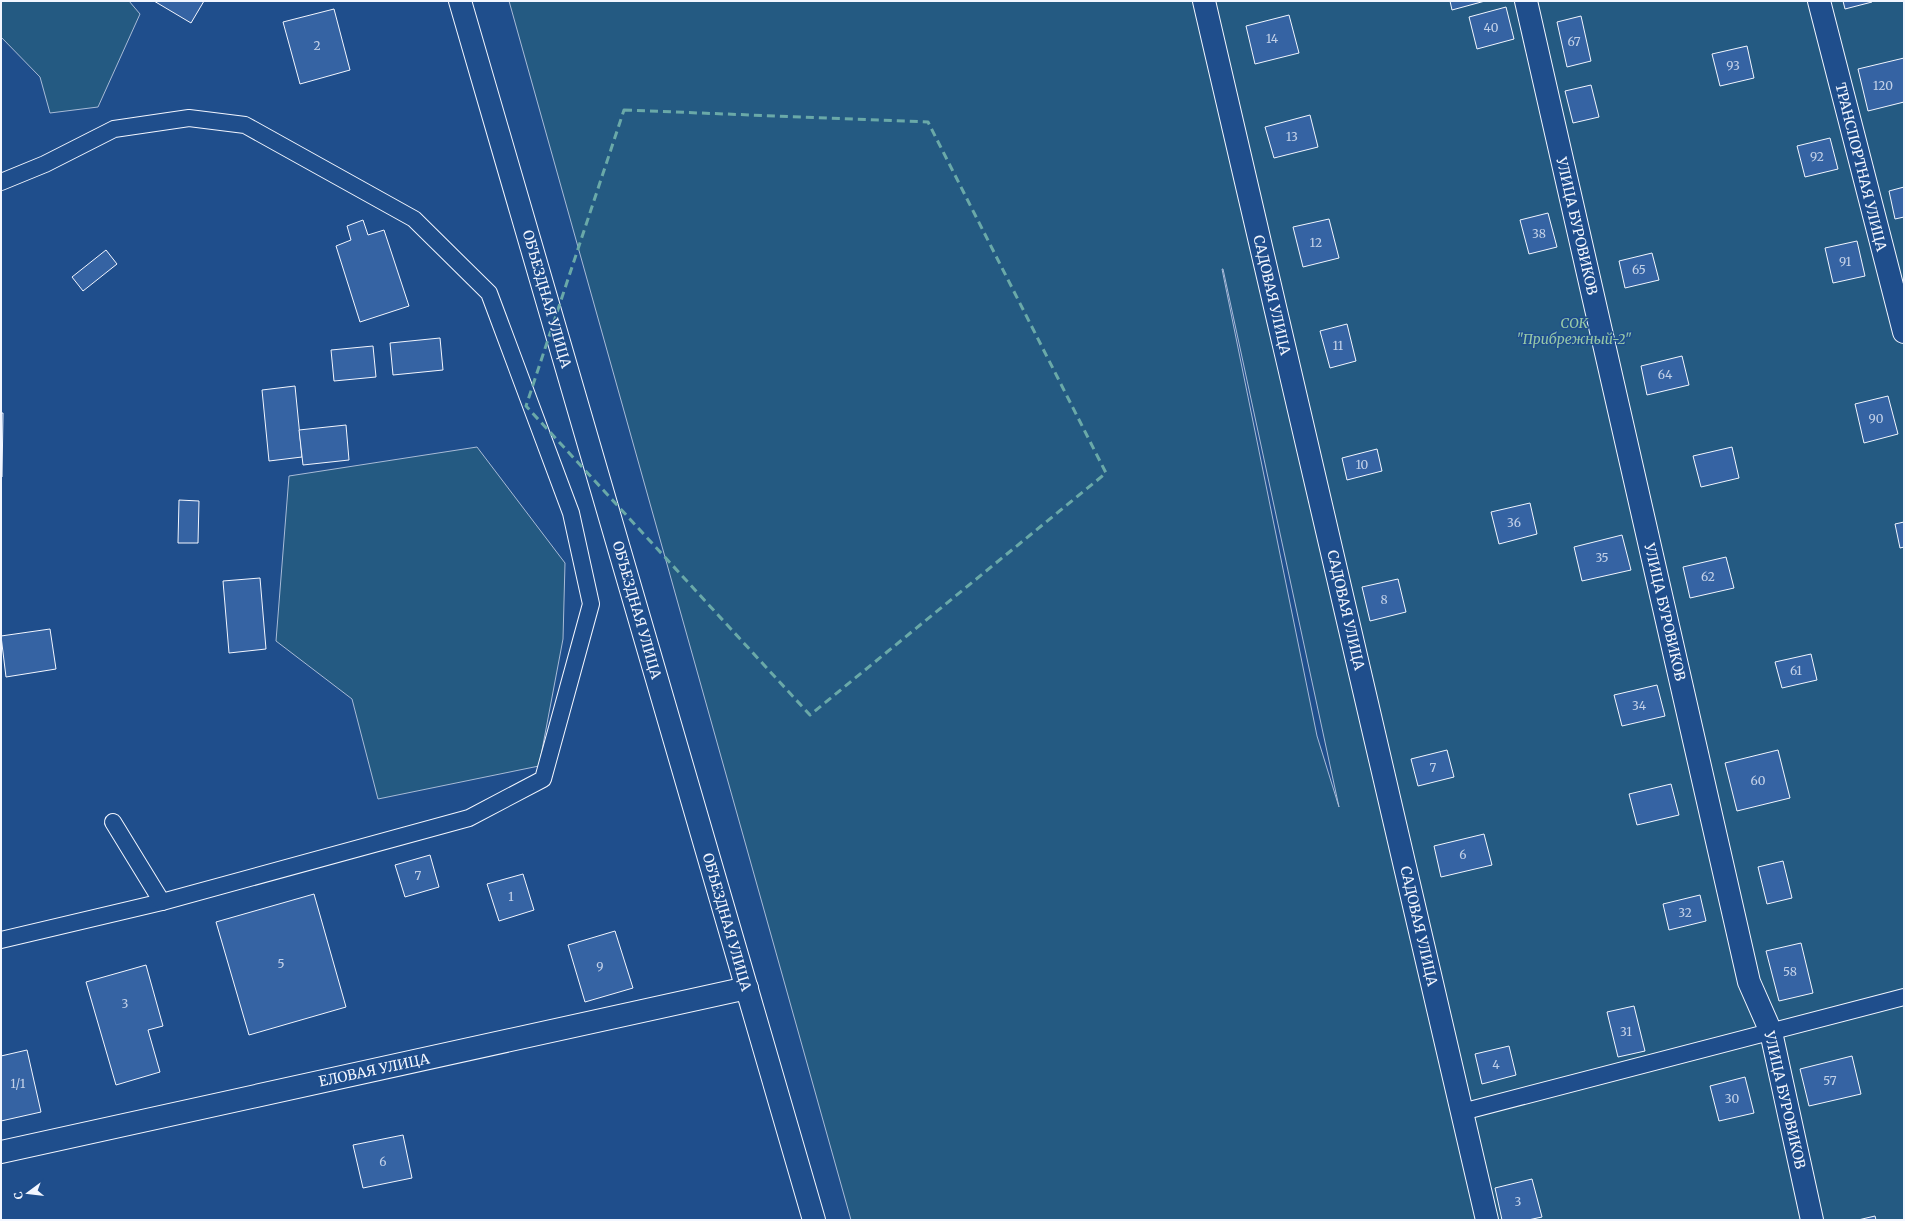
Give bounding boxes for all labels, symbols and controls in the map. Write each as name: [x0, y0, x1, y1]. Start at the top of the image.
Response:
house number: 40: [1484, 20, 1499, 35]
house number: 14: [1266, 31, 1279, 46]
house number: 67: [1567, 34, 1581, 49]
house number: 2: [313, 38, 321, 53]
house number: 93: [1726, 58, 1740, 73]
house number: 120: [1873, 78, 1893, 93]
street label: ТРАНСПОРТНАЯ УЛИЦА: [1831, 81, 1891, 253]
house number: 13: [1286, 129, 1298, 144]
house number: 92: [1810, 149, 1824, 164]
street label: УЛИЦА БУРОВИКОВ: [1552, 154, 1602, 297]
house number: 38: [1532, 226, 1546, 241]
street label: ОБЪЕЗДНАЯ УЛИЦА: [519, 228, 575, 370]
street label: САДОВАЯ УЛИЦА: [1249, 233, 1295, 357]
house number: 12: [1310, 235, 1322, 250]
house number: 91: [1839, 254, 1852, 269]
house number: 65: [1632, 262, 1646, 277]
park label: СОК "Прибрежный-2": [1516, 314, 1632, 348]
house number: 11: [1333, 338, 1344, 353]
house number: 64: [1658, 367, 1673, 382]
house number: 90: [1868, 411, 1884, 426]
house number: 10: [1356, 457, 1369, 472]
house number: 36: [1507, 515, 1521, 530]
street label: ОБЪЕЗДНАЯ УЛИЦА: [609, 539, 665, 681]
street label: УЛИЦА БУРОВИКОВ: [1640, 540, 1690, 683]
street label: САДОВАЯ УЛИЦА: [1323, 548, 1369, 672]
house number: 35: [1595, 550, 1609, 565]
house number: 62: [1701, 569, 1715, 584]
house number: 8: [1380, 592, 1388, 607]
house number: 61: [1790, 663, 1802, 678]
house number: 34: [1632, 698, 1647, 713]
house number: 7: [1430, 760, 1437, 775]
house number: 60: [1751, 773, 1766, 788]
house number: 6: [1459, 847, 1467, 862]
street label: ОБЪЕЗДНАЯ УЛИЦА: [699, 851, 755, 993]
street label: САДОВАЯ УЛИЦА: [1396, 864, 1442, 988]
house number: 7: [415, 868, 422, 883]
house number: 1: [508, 889, 514, 904]
house number: 32: [1678, 905, 1692, 920]
house number: 5: [277, 956, 285, 971]
house number: 9: [596, 959, 604, 974]
house number: 58: [1783, 964, 1797, 979]
house number: 3: [122, 996, 129, 1011]
house number: 31: [1620, 1024, 1632, 1039]
street label: УЛИЦА БУРОВИКОВ: [1760, 1028, 1810, 1171]
street label: ЕЛОВАЯ УЛИЦА: [317, 1049, 431, 1090]
house number: 4: [1492, 1057, 1500, 1072]
house number: 57: [1823, 1073, 1837, 1088]
house number: 1/1: [11, 1076, 26, 1091]
house number: 30: [1725, 1091, 1739, 1106]
house number: 6: [379, 1154, 387, 1169]
north arrow: [8, 1173, 48, 1213]
text: С: [11, 1190, 26, 1201]
house number: 3: [1515, 1194, 1522, 1209]

